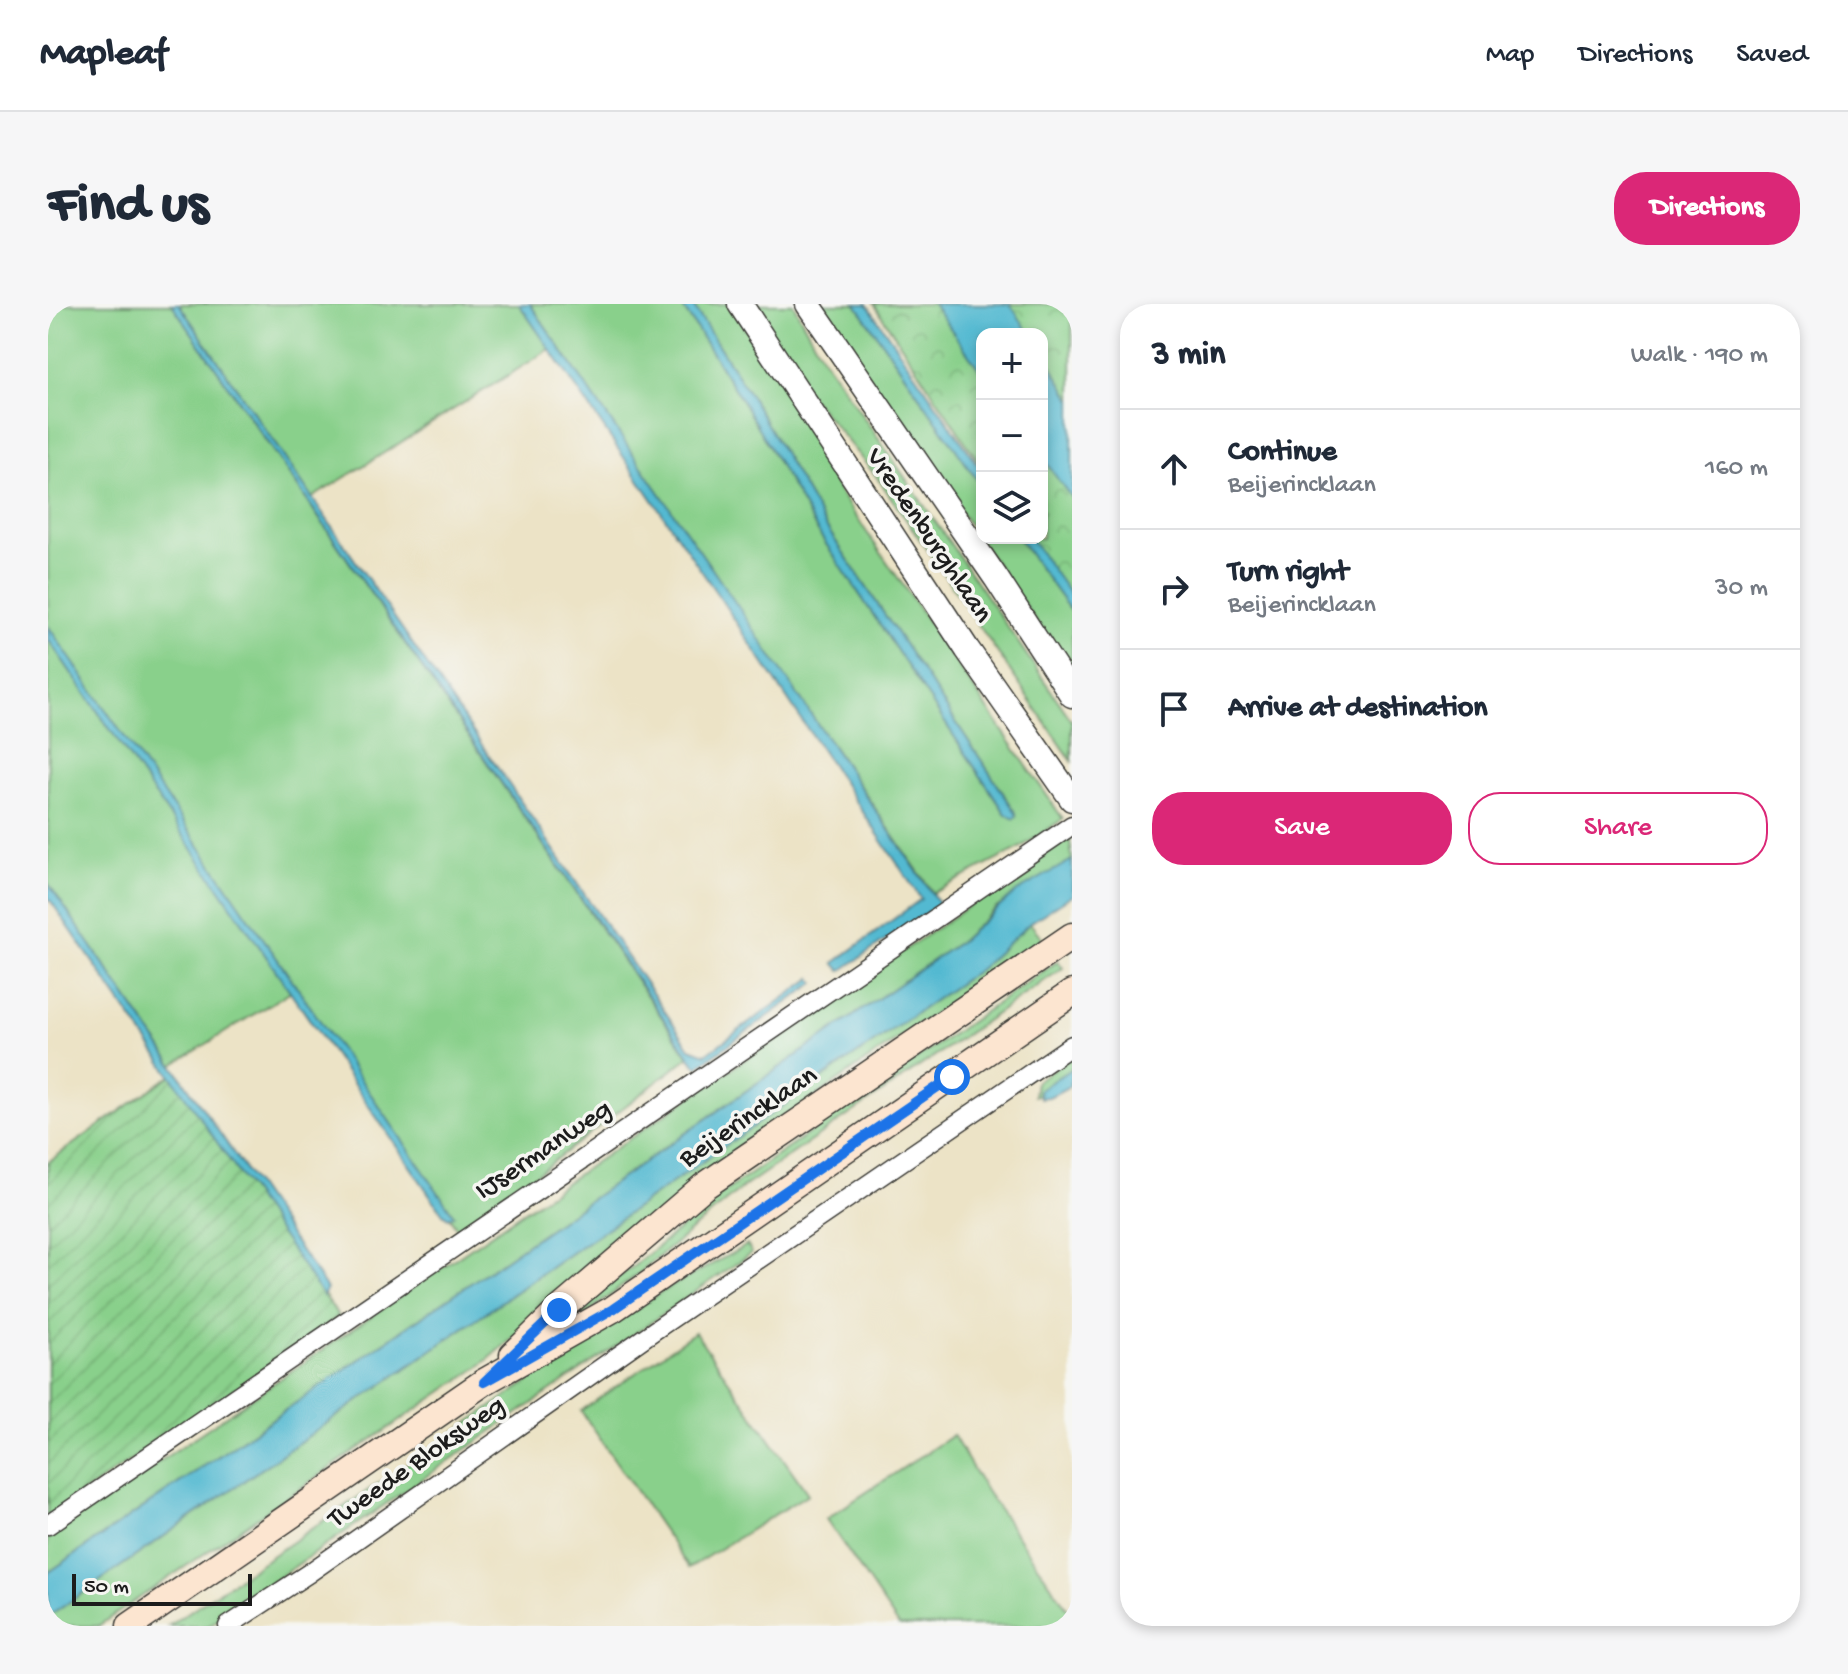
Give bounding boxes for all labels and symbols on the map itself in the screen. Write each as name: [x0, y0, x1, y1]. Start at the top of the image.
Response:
street label: Vredenburghlaan: [857, 442, 999, 630]
street label: Beijerincklaan: [673, 1059, 825, 1177]
route start: [934, 1059, 970, 1095]
street label: IJsermanweg: [470, 1093, 618, 1209]
route end: [541, 1292, 577, 1328]
street label: Tweede Bloksweg: [320, 1390, 512, 1538]
scale bar: [72, 1570, 252, 1606]

